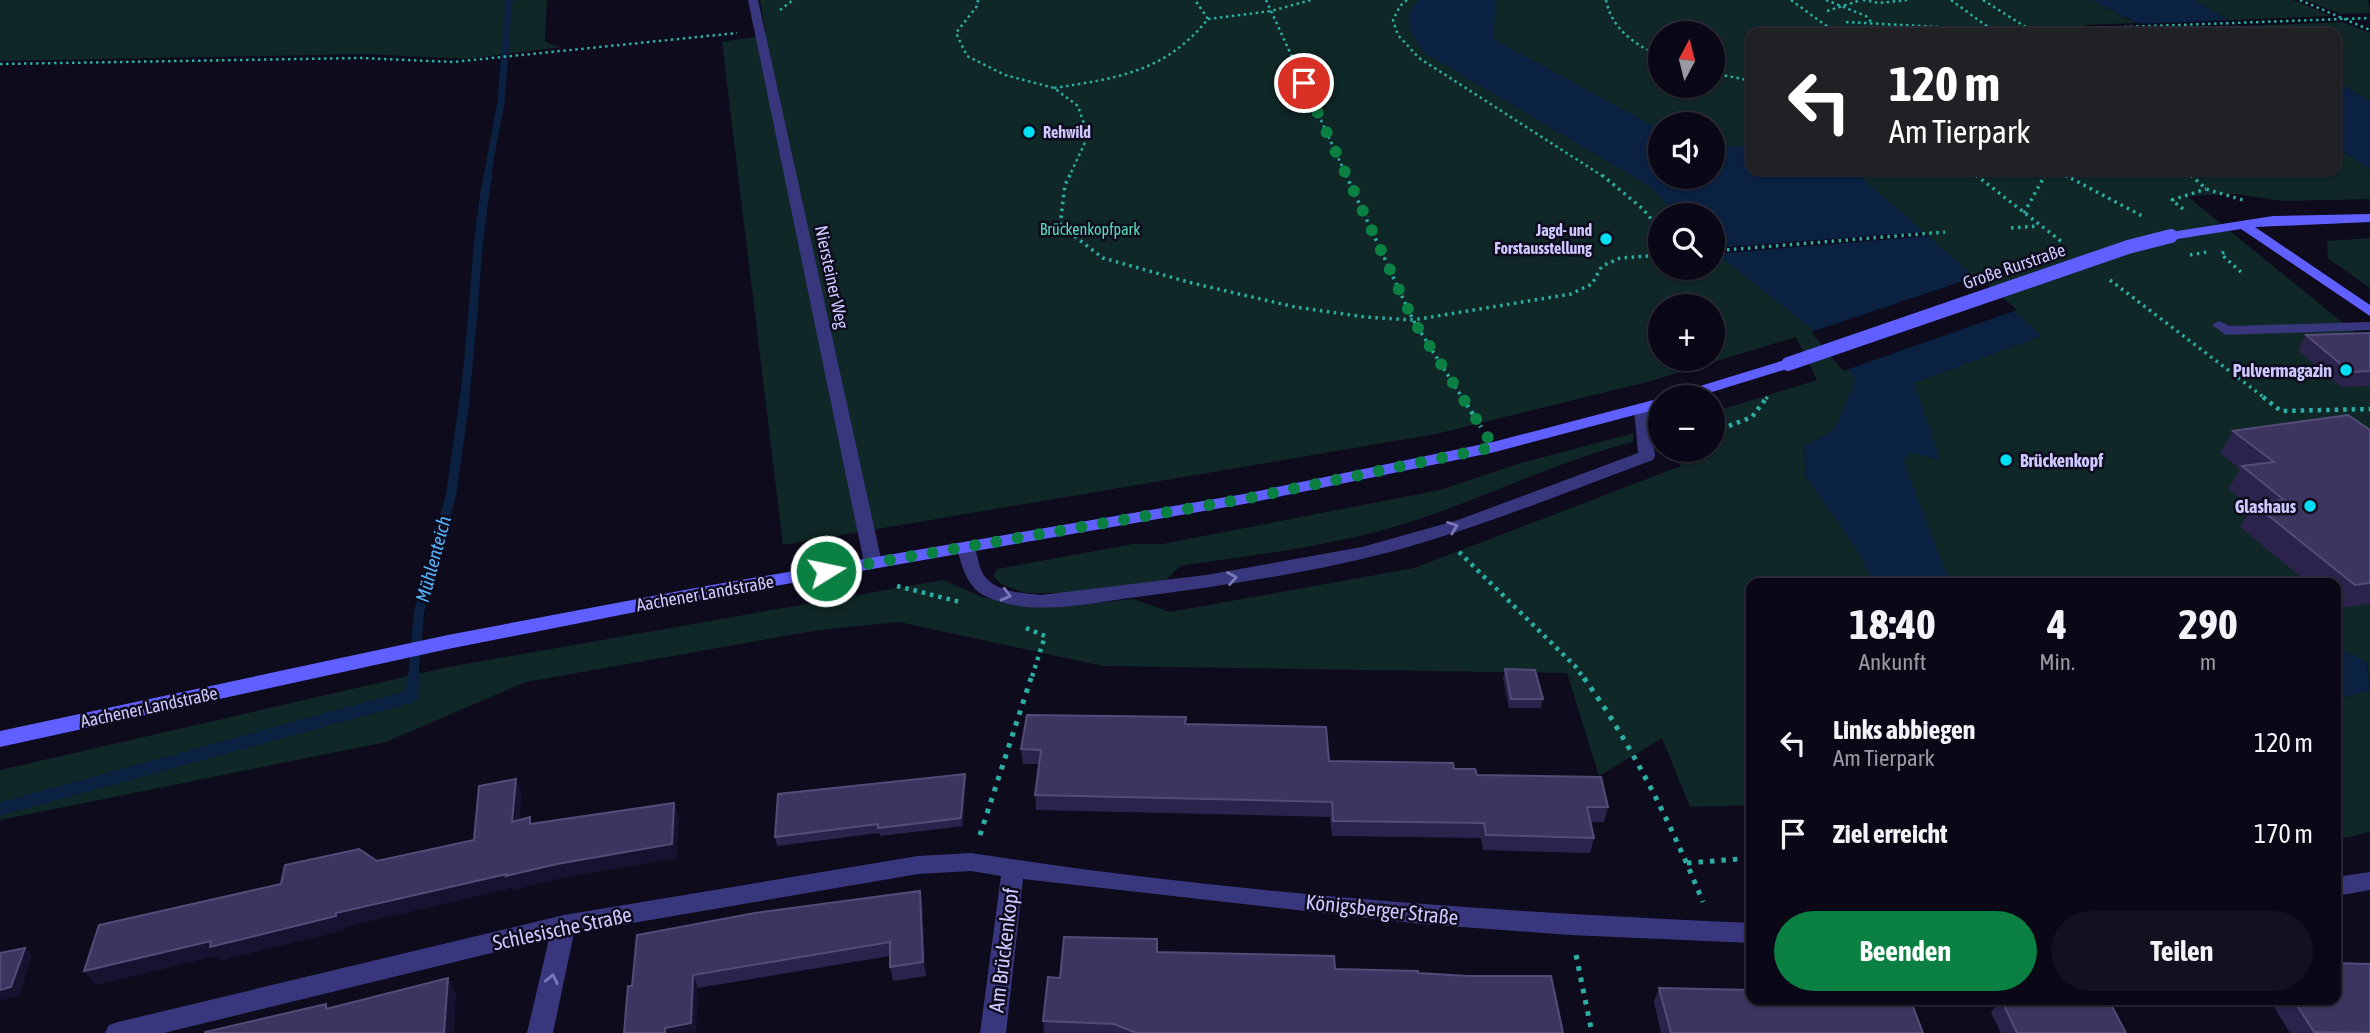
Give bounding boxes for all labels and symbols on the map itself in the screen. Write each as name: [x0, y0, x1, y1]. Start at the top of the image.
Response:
north arrow: [1648, 21, 1726, 98]
pin: [1274, 53, 1334, 113]
place label: Rehwild: [1043, 123, 1091, 141]
marker: Rehwild: [1021, 124, 1037, 140]
park label: Brückenkopfpark: [1040, 220, 1140, 239]
place label: Jagd- und Forstausstellung: [1494, 221, 1592, 257]
street label: Niersteiner Weg: [811, 223, 853, 331]
marker: Jagd- und Forstausstellung: [1598, 231, 1614, 247]
street label: Große Rurstraße: [1960, 239, 2068, 293]
place label: Pulvermagazin: [2233, 360, 2332, 381]
marker: Pulvermagazin: [2338, 362, 2354, 378]
place label: Brückenkopf: [2020, 450, 2104, 471]
marker: Brückenkopf: [1998, 452, 2014, 468]
place label: Glashaus: [2235, 496, 2297, 517]
marker: Glashaus: [2302, 498, 2318, 514]
water label: Mühlenteich: [411, 514, 455, 604]
one-way arrow: [1446, 521, 1458, 535]
position arrow: [789, 534, 863, 608]
street label: Aachener Landstraße: [634, 571, 776, 615]
one-way arrow: [1226, 572, 1238, 587]
one-way arrow: [1000, 586, 1012, 601]
street label: Aachener Landstraße: [79, 682, 219, 732]
street label: Am Brückenkopf: [983, 886, 1023, 1014]
street label: Königsberger Straße: [1305, 889, 1459, 929]
street label: Schlesische Straße: [490, 902, 634, 954]
one-way arrow: [544, 973, 558, 985]

